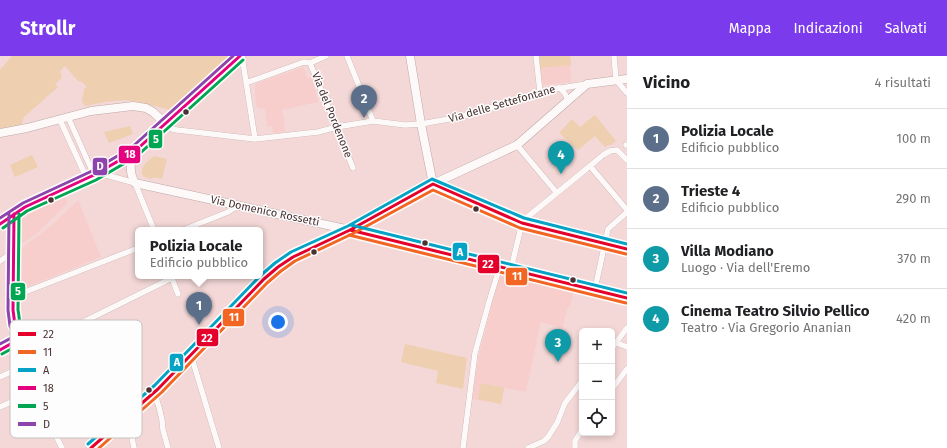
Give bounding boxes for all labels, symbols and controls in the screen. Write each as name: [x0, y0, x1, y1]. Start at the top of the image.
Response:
text: Strollr: [20, 17, 75, 40]
text: Mappa: [729, 20, 771, 37]
text: Indicazioni: [793, 20, 863, 37]
text: Salvati: [885, 20, 927, 37]
street label: Via del Pordenone: [309, 70, 355, 160]
text: Vicino: [643, 72, 690, 93]
text: 4 risultati: [874, 75, 931, 90]
street label: Via delle Settefontane: [447, 83, 557, 125]
pin: 2: [351, 85, 377, 118]
unlabelled marker: [181, 107, 191, 117]
text: Polizia Locale: [681, 122, 774, 140]
line badge: 5: [148, 129, 163, 149]
text: 1: [653, 131, 659, 146]
text: 100 m: [896, 131, 931, 146]
text: 5: [153, 133, 159, 146]
text: Edificio pubblico: [681, 140, 779, 155]
pin: 4: [548, 141, 574, 174]
line badge: 18: [118, 145, 141, 164]
text: 18: [124, 148, 136, 161]
line badge: D: [92, 157, 108, 176]
text: D: [96, 160, 104, 173]
text: Trieste 4: [681, 182, 740, 200]
text: 2: [653, 191, 659, 206]
text: 290 m: [896, 191, 931, 206]
street label: Via Domenico Rossetti: [209, 193, 321, 229]
unlabelled marker: [46, 195, 56, 205]
text: Edificio pubblico: [681, 200, 779, 215]
unlabelled marker: [471, 204, 481, 214]
popup: [135, 227, 263, 279]
text: Polizia Locale: [150, 237, 243, 255]
unlabelled marker: [420, 238, 430, 248]
line badge: A: [452, 242, 468, 261]
text: Villa Modiano: [681, 242, 774, 260]
text: A: [456, 246, 464, 259]
unlabelled marker: [309, 247, 319, 257]
text: 3: [653, 251, 659, 266]
text: 370 m: [897, 251, 931, 266]
line badge: 22: [477, 254, 500, 274]
text: Edificio pubblico: [150, 255, 248, 270]
text: 22: [482, 258, 494, 271]
text: Luogo · Via dell'Eremo: [681, 260, 810, 275]
line badge: 11: [505, 267, 528, 286]
text: 11: [512, 270, 522, 283]
unlabelled marker: [568, 275, 578, 285]
line badge: 5: [10, 282, 26, 301]
text: 5: [15, 285, 21, 298]
pin: 1: [186, 292, 212, 325]
text: Cinema Teatro Silvio Pellico: [681, 302, 870, 320]
line badge: 11: [222, 308, 245, 327]
text: 11: [229, 311, 239, 324]
text: 4: [652, 311, 660, 326]
text: 420 m: [896, 311, 931, 326]
your location: [268, 312, 288, 332]
legend: [10, 320, 142, 438]
text: Teatro · Via Gregorio Ananian: [681, 320, 851, 335]
text: 22: [43, 328, 54, 341]
line badge: 22: [196, 328, 219, 347]
map controls: [579, 328, 615, 436]
button: +: [579, 328, 615, 364]
pin: 3: [545, 329, 571, 362]
text: 22: [201, 332, 213, 345]
text: 11: [43, 346, 52, 359]
line badge: A: [169, 353, 184, 372]
text: A: [173, 356, 181, 369]
text: A: [43, 364, 50, 377]
button: −: [579, 364, 615, 400]
text: 18: [43, 382, 54, 395]
unlabelled marker: [144, 385, 154, 395]
text: 5: [43, 400, 49, 413]
button: locate: [579, 400, 615, 436]
text: D: [43, 418, 50, 431]

